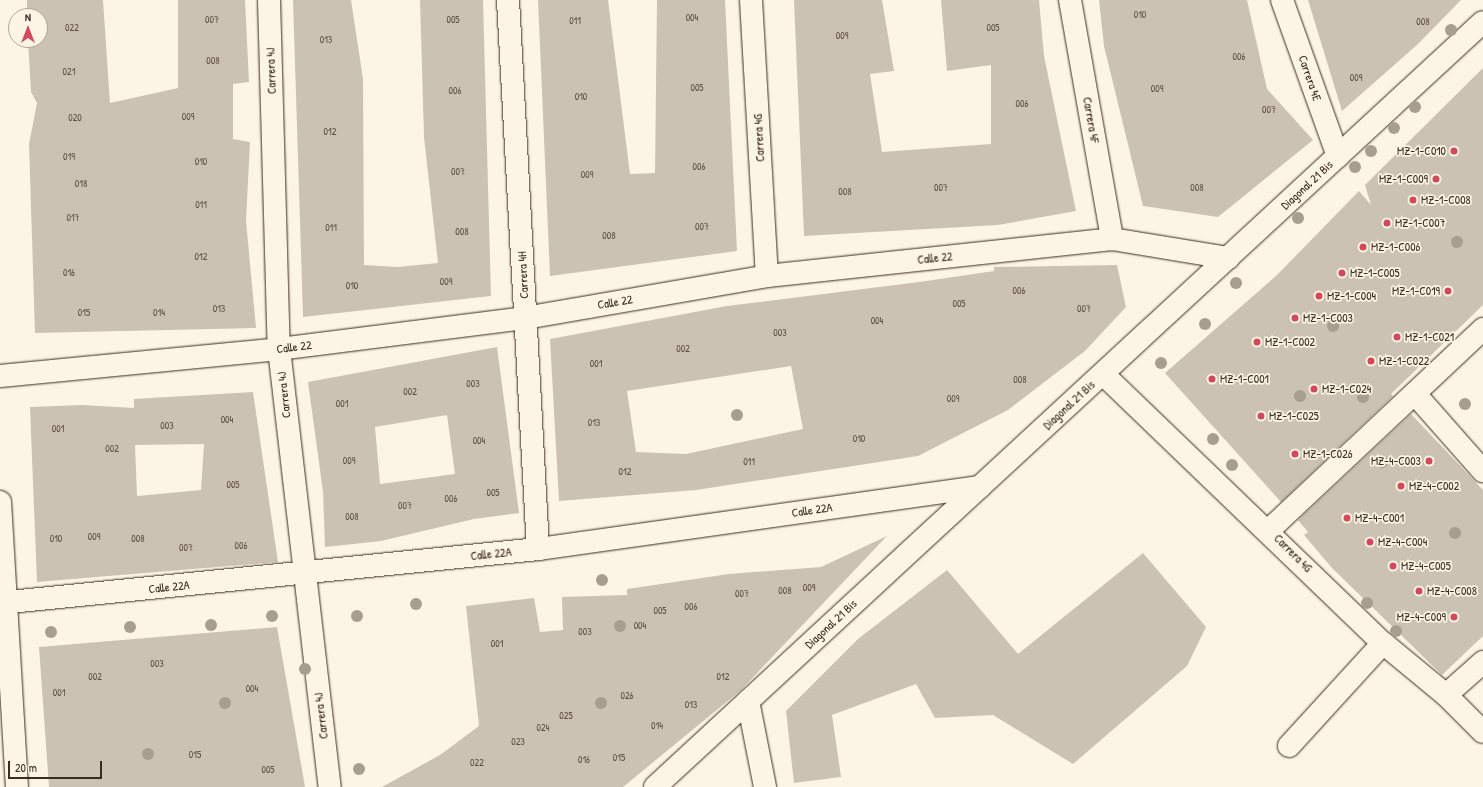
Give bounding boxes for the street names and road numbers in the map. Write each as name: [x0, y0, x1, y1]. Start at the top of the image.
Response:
street label: Carrera 4J: [263, 48, 279, 94]
street label: Carrera 4E: [1296, 53, 1324, 103]
street label: Carrera 4F: [1080, 96, 1102, 144]
street label: Carrera 4G: [751, 114, 767, 162]
street label: Diagonal 21 Bis: [1278, 157, 1336, 213]
street label: Calle 22: [917, 249, 953, 267]
street label: Carrera 4H: [515, 251, 531, 299]
street label: Calle 22: [596, 292, 634, 312]
street label: Calle 22: [276, 338, 312, 356]
street label: Carrera 4J: [274, 371, 294, 419]
street label: Diagonal 21 Bis: [1040, 377, 1098, 433]
street label: Calle 22A: [791, 500, 833, 520]
street label: Carrera 4G: [1271, 531, 1315, 575]
street label: Calle 22A: [470, 545, 512, 563]
street label: Calle 22A: [148, 578, 190, 596]
street label: Diagonal 21 Bis: [802, 596, 860, 652]
street label: Carrera 4J: [311, 692, 331, 740]

